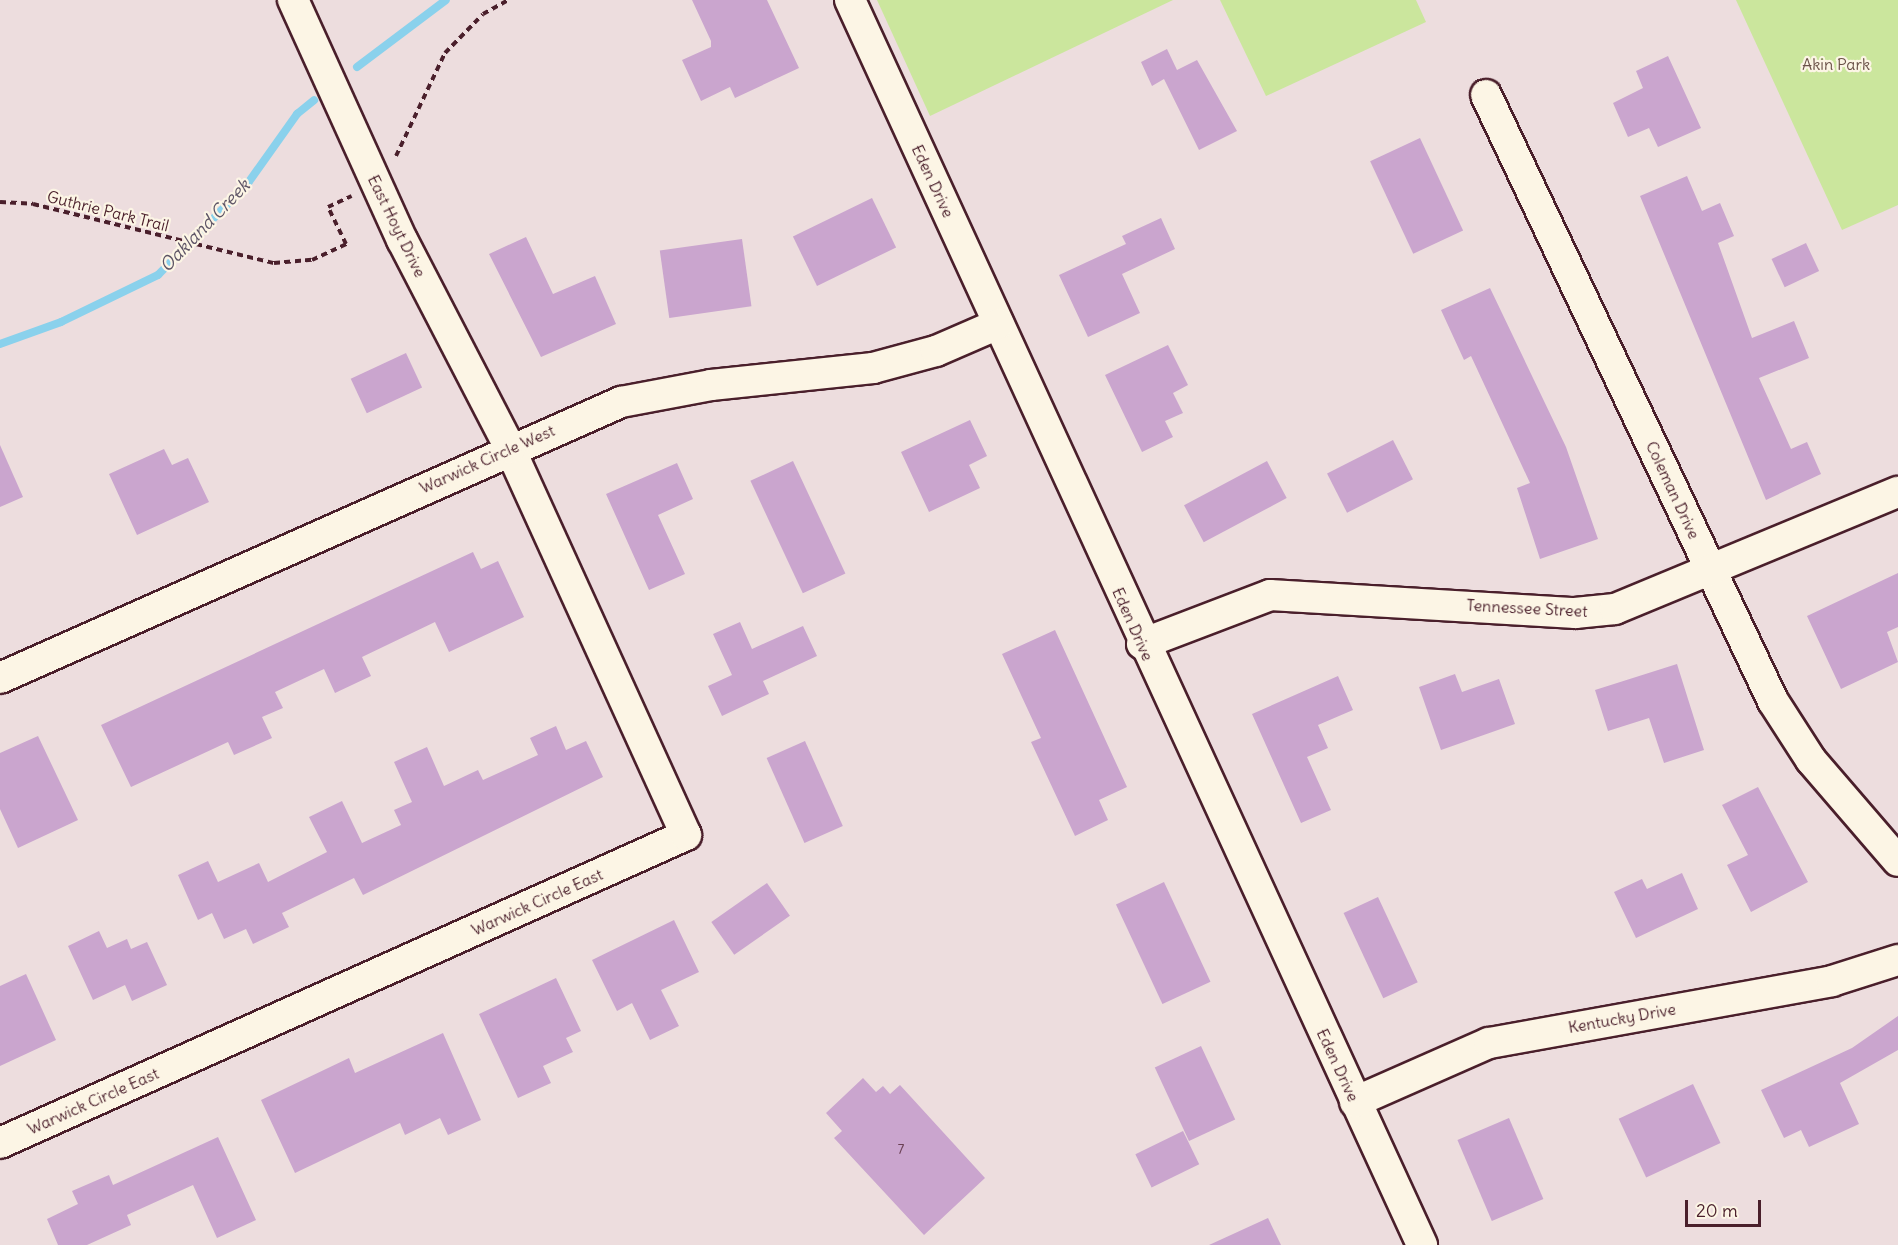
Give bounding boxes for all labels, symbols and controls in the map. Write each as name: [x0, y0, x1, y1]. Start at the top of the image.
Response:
park label: Akin Park: [1802, 54, 1870, 74]
street label: Eden Drive: [908, 142, 958, 220]
street label: East Hoyt Drive: [364, 172, 430, 280]
water label: Oakland Creek: [156, 175, 254, 277]
street label: Guthrie Park Trail: [45, 187, 171, 235]
street label: Warwick Circle West: [416, 421, 558, 497]
street label: Coleman Drive: [1642, 438, 1704, 542]
street label: Eden Drive: [1108, 584, 1158, 664]
street label: Tennessee Street: [1466, 595, 1588, 621]
street label: Warwick Circle East: [468, 864, 606, 940]
street label: Kentucky Drive: [1567, 999, 1677, 1037]
street label: Eden Drive: [1313, 1026, 1363, 1104]
street label: Warwick Circle East: [24, 1063, 162, 1139]
house number: 7: [898, 1141, 904, 1157]
scale bar: [1688, 1188, 1764, 1226]
text: 20 m: [1696, 1199, 1738, 1222]

